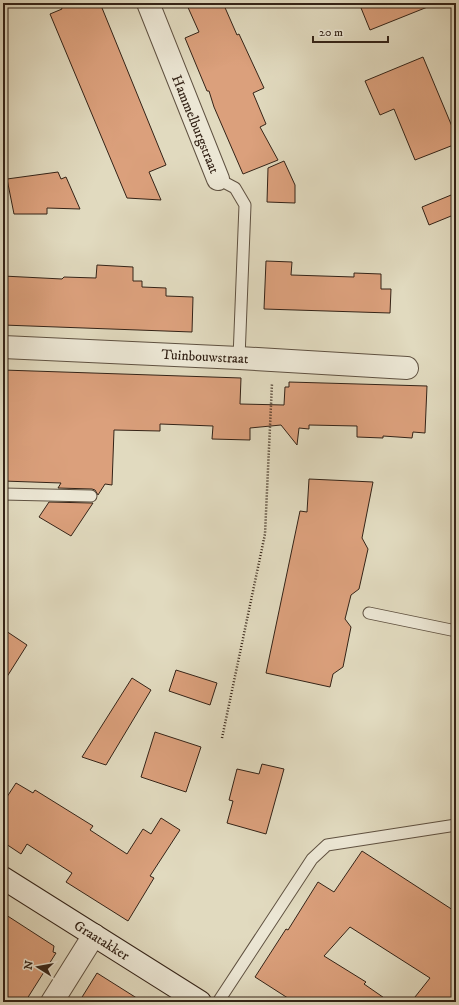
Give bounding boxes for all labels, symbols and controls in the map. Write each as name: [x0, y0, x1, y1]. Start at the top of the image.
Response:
scale bar: [313, 18, 388, 44]
text: 20 m: [319, 25, 343, 40]
street label: Hammelburgstraat: [167, 72, 223, 177]
street label: Tuinbouwstraat: [161, 346, 249, 368]
street label: Graatakker: [70, 917, 133, 965]
north arrow: [18, 947, 58, 987]
text: N: [21, 960, 37, 971]

